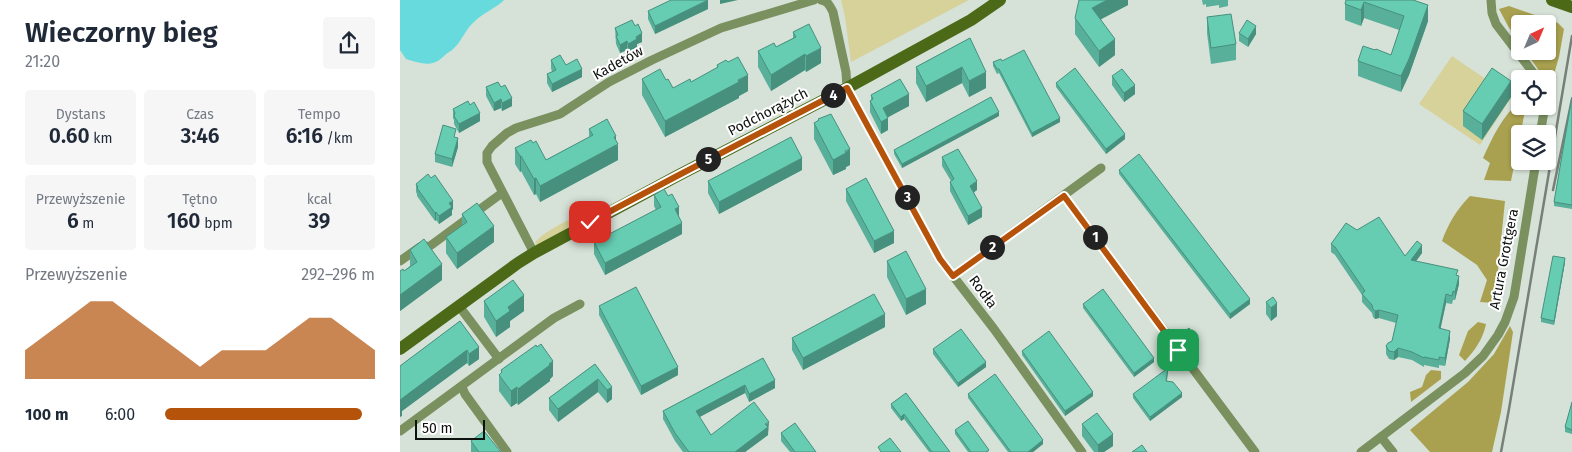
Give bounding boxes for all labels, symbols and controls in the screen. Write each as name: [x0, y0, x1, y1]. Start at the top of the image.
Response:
north arrow: [1511, 15, 1556, 60]
map controls: [1511, 15, 1556, 170]
text: Wieczorny bieg: [25, 16, 218, 49]
button: share: [323, 17, 375, 69]
street label: Kadetów: [590, 42, 646, 84]
text: 21:20: [25, 52, 60, 71]
button: locate: [1511, 70, 1556, 115]
pin: 4: [820, 82, 846, 108]
street label: Podchorążych: [725, 85, 811, 139]
text: 4: [830, 87, 837, 104]
text: Dystans: [56, 106, 106, 123]
text: Czas: [186, 106, 214, 123]
text: Tempo: [298, 106, 341, 123]
text: 0.60: [49, 123, 90, 149]
text: 3:46: [180, 123, 220, 149]
text: 6:16: [286, 123, 323, 149]
button: layers: [1511, 125, 1556, 170]
text: km: [90, 130, 113, 147]
text: /km: [323, 130, 353, 147]
pin: 5: [696, 146, 720, 172]
text: 5: [705, 151, 712, 168]
pin: 3: [894, 184, 920, 210]
text: 3: [904, 189, 911, 206]
text: Przewyższenie: [36, 191, 126, 208]
text: Tętno: [182, 191, 218, 208]
text: kcal: [307, 191, 332, 208]
pin: [569, 201, 611, 243]
street label: Artura Grottgera: [1486, 207, 1522, 311]
text: 6: [67, 208, 79, 234]
text: 160: [167, 208, 201, 234]
text: 39: [308, 208, 330, 234]
icon: check: [576, 208, 604, 236]
text: m: [79, 215, 94, 232]
text: bpm: [201, 215, 233, 232]
pin: 1: [1082, 224, 1108, 250]
text: 1: [1092, 229, 1099, 246]
pin: 2: [980, 234, 1004, 260]
text: 2: [989, 239, 996, 256]
text: Przewyższenie: [25, 265, 128, 284]
text: 292–296 m: [301, 265, 375, 284]
street label: Rodła: [965, 272, 1001, 312]
pin: [1157, 329, 1199, 371]
icon: arrive: [1164, 336, 1192, 364]
text: 100 m: [25, 405, 68, 424]
text: 6:00: [105, 405, 135, 424]
scale bar: [415, 417, 485, 440]
text: 50 m: [422, 420, 453, 437]

